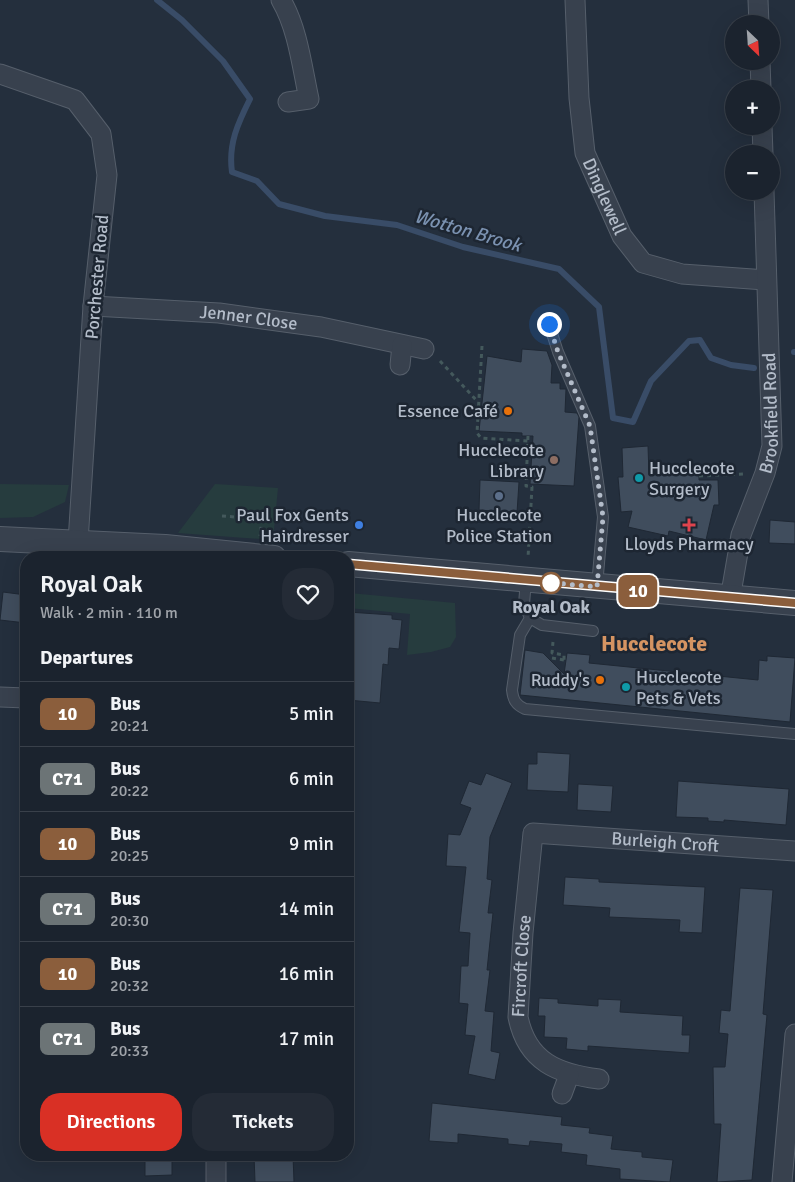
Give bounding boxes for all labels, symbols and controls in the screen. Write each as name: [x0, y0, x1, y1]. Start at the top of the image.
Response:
north arrow: [725, 15, 780, 70]
map controls: [725, 15, 780, 200]
button: +: [725, 80, 780, 135]
button: −: [725, 145, 780, 200]
street label: Dinglewell: [578, 155, 631, 238]
water label: Wotton Brook: [412, 204, 525, 258]
street label: Porchester Road: [81, 214, 113, 340]
street label: Jenner Close: [199, 301, 299, 335]
your location: [537, 312, 562, 337]
street label: Brookfield Road: [754, 352, 783, 476]
place label: Essence Café: [397, 400, 498, 422]
marker: Essence Café: [502, 405, 514, 417]
place label: Hucclecote Library: [458, 439, 545, 482]
marker: Hucclecote Library: [548, 454, 560, 466]
place label: Hucclecote Surgery: [649, 457, 735, 500]
marker: Hucclecote Surgery: [633, 472, 645, 484]
marker: Hucclecote Police Station: [493, 490, 505, 502]
place label: Paul Fox Gents Hairdresser: [236, 504, 349, 547]
place label: Hucclecote Police Station: [446, 504, 552, 547]
marker: Paul Fox Gents Hairdresser: [353, 519, 365, 531]
marker: Lloyds Pharmacy: [683, 519, 695, 531]
place label: Lloyds Pharmacy: [624, 533, 754, 555]
button: heart: [282, 568, 334, 620]
text: Royal Oak: [40, 569, 143, 599]
marker: Royal Oak: [540, 572, 562, 594]
line badge: 10: [616, 575, 660, 607]
text: 10: [628, 580, 648, 602]
place label: Royal Oak: [512, 596, 591, 618]
text: Walk · 2 min · 110 m: [40, 603, 178, 623]
district label: Hucclecote: [601, 630, 707, 657]
text: Departures: [40, 646, 133, 670]
place label: Hucclecote Pets & Vets: [636, 666, 722, 709]
place label: Ruddy's: [531, 669, 590, 691]
marker: Ruddy's: [594, 674, 606, 686]
marker: Hucclecote Pets & Vets: [620, 681, 632, 693]
text: Bus: [110, 692, 141, 716]
text: 5 min: [289, 702, 334, 726]
text: 10: [58, 703, 77, 725]
text: 20:21: [110, 716, 149, 736]
text: Bus: [110, 757, 141, 781]
text: 6 min: [289, 767, 334, 791]
text: C71: [52, 768, 83, 790]
text: 20:22: [110, 781, 149, 801]
text: Bus: [110, 822, 141, 846]
street label: Burleigh Croft: [611, 827, 720, 857]
text: 9 min: [289, 832, 334, 856]
text: 10: [58, 833, 77, 855]
text: 20:25: [110, 846, 149, 866]
text: Bus: [110, 887, 141, 911]
text: 14 min: [279, 897, 334, 921]
text: C71: [52, 898, 83, 920]
text: 20:30: [110, 911, 149, 931]
street label: Fircroft Close: [507, 914, 536, 1018]
text: Bus: [110, 952, 141, 976]
text: 16 min: [279, 962, 334, 986]
text: 10: [58, 963, 77, 985]
text: 20:32: [110, 976, 149, 996]
text: Bus: [110, 1017, 141, 1041]
text: 17 min: [279, 1027, 334, 1051]
text: C71: [52, 1028, 83, 1050]
text: 20:33: [110, 1041, 149, 1061]
button: Directions: [40, 1093, 182, 1151]
button: Tickets: [192, 1093, 334, 1151]

